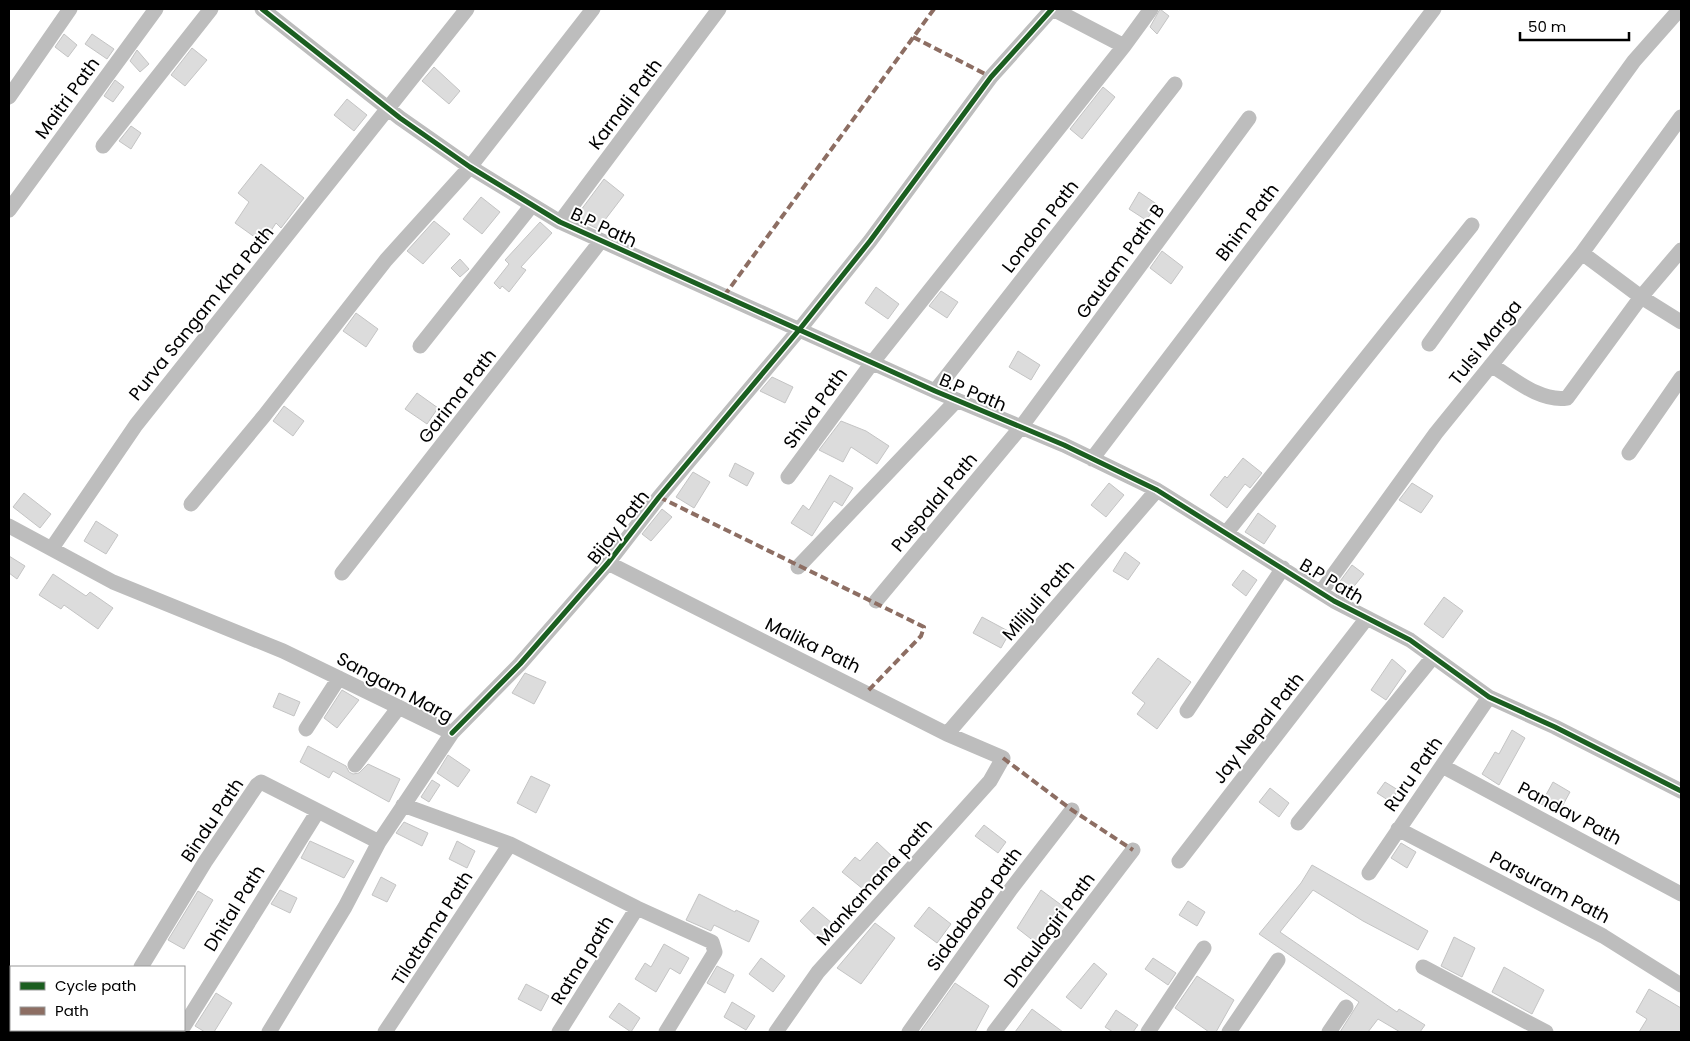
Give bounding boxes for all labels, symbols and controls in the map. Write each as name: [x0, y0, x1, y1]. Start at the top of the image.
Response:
scale bar: [1520, 10, 1629, 42]
text: 50 m: [1528, 16, 1566, 37]
street label: Maitri Path: [29, 52, 105, 144]
street label: Karnali Path: [583, 53, 667, 155]
street label: London Path: [996, 174, 1084, 278]
street label: Bhim Path: [1210, 178, 1284, 266]
street label: Gautam Path B: [1070, 199, 1170, 323]
street label: B.P Path: [567, 201, 641, 253]
street label: Purva Sangam Kha Path: [123, 221, 279, 405]
street label: Tulsi Marga: [1443, 294, 1527, 390]
street label: Garima Path: [412, 344, 502, 448]
street label: Shiva Path: [777, 363, 853, 453]
street label: B.P Path: [936, 367, 1010, 417]
street label: Puspalal Path: [885, 447, 983, 557]
street label: Bijay Path: [581, 485, 655, 569]
street label: B.P Path: [1295, 552, 1369, 610]
street label: Milijuli Path: [996, 554, 1080, 646]
street label: Malika Path: [761, 611, 865, 679]
street label: Sangam Marg: [332, 646, 458, 728]
street label: Jay Nepal Path: [1207, 667, 1309, 789]
street label: Ruru Path: [1378, 732, 1448, 816]
street label: Bindu Path: [175, 773, 249, 867]
street label: Pandav Path: [1514, 775, 1626, 851]
street label: Mankamana path: [810, 813, 938, 951]
street label: Siddababa path: [921, 842, 1027, 976]
street label: Parsuram Path: [1485, 845, 1615, 929]
street label: Dhital Path: [198, 860, 270, 956]
street label: Tilottama Path: [386, 866, 478, 990]
street label: Dhaulagiri Path: [998, 867, 1100, 993]
street label: Ratna path: [545, 911, 619, 1009]
legend: [10, 966, 185, 1031]
text: Cycle path: [55, 975, 136, 996]
text: Path: [55, 1000, 89, 1021]

